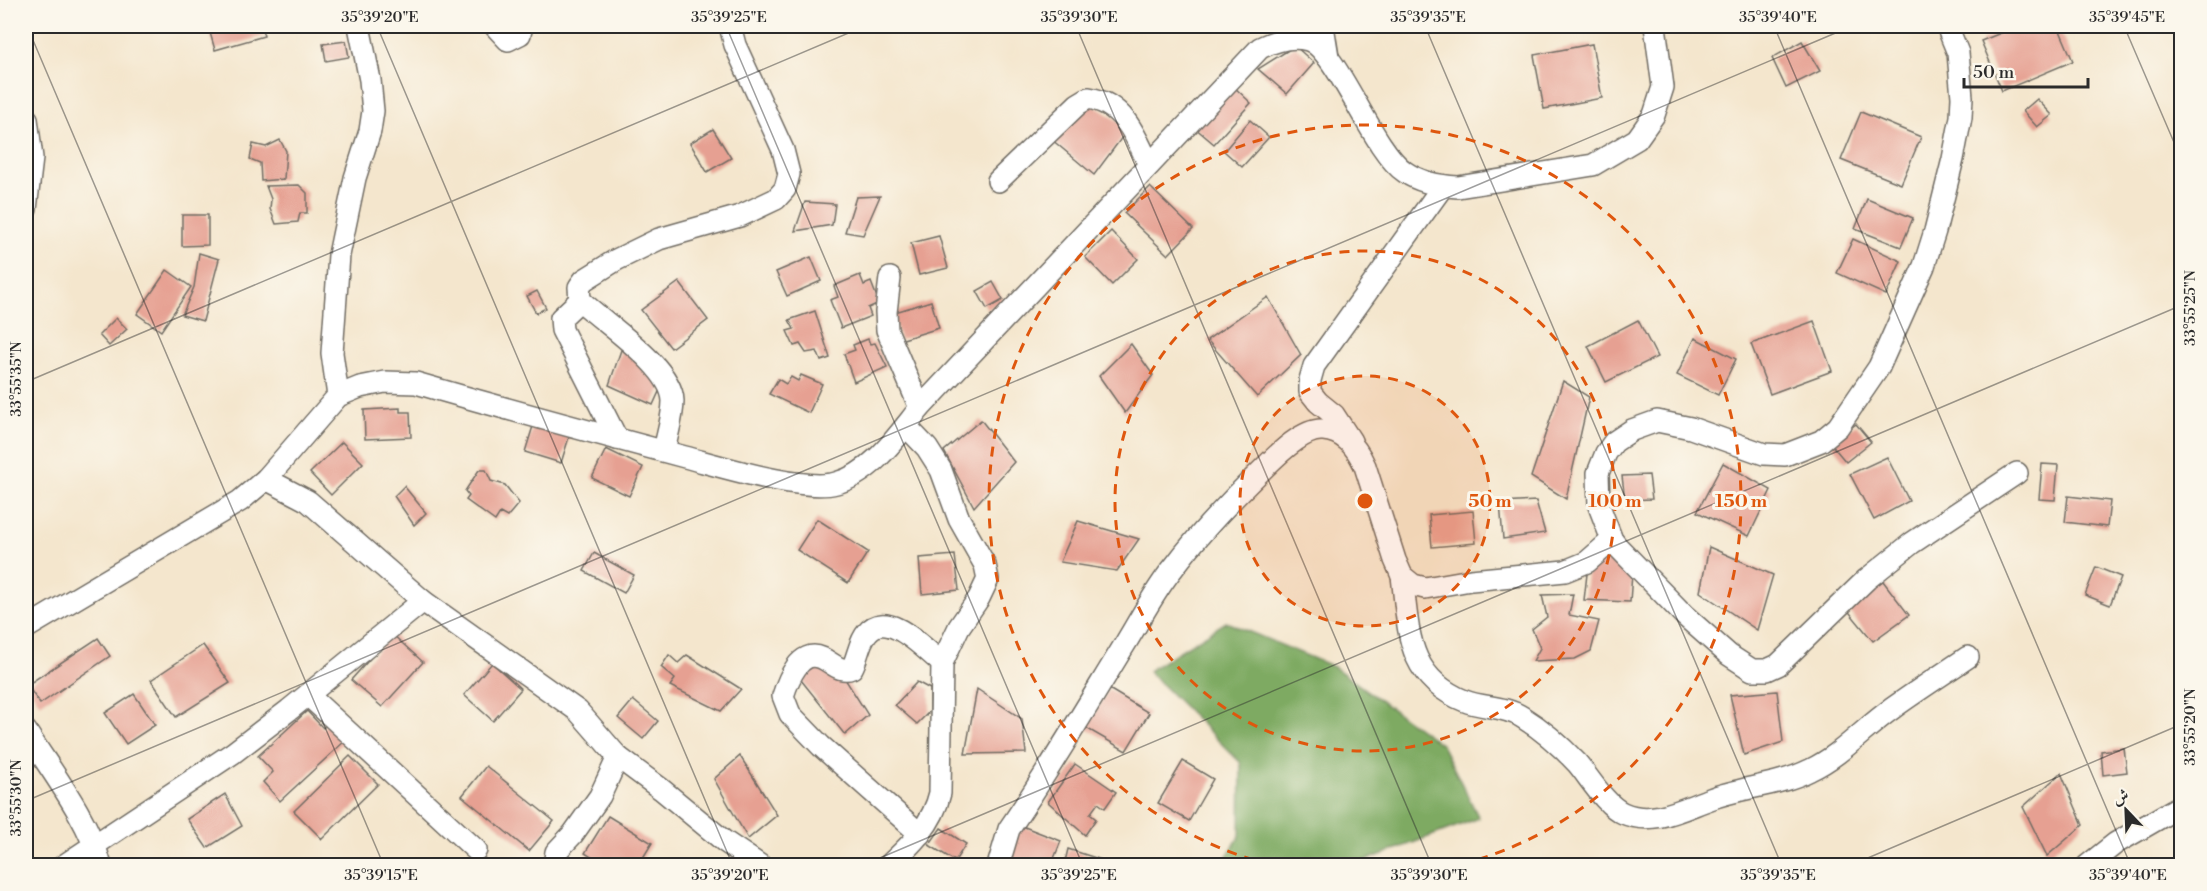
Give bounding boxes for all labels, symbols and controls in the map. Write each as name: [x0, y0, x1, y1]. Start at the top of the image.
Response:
text: 35°39'20"E: [341, 8, 419, 27]
text: 35°39'25"E: [691, 8, 767, 27]
text: 35°39'30"E: [1040, 8, 1118, 27]
text: 35°39'35"E: [1390, 8, 1466, 27]
text: 35°39'40"E: [1739, 8, 1817, 27]
text: 35°39'45"E: [2089, 8, 2165, 27]
scale bar: [1964, 51, 2088, 89]
text: 50 m: [1973, 61, 2015, 84]
text: 33°55'25"N: [2181, 270, 2200, 346]
text: 33°55'35"N: [7, 341, 26, 417]
text: 50 m: [1468, 490, 1512, 513]
text: 100 m: [1588, 490, 1642, 513]
text: 150 m: [1715, 490, 1768, 513]
centre of rings: [1355, 491, 1375, 511]
text: 33°55'20"N: [2181, 688, 2200, 766]
text: 33°55'30"N: [7, 759, 26, 837]
north arrow: [2096, 780, 2156, 840]
text: ش: [2109, 785, 2132, 809]
text: 35°39'15"E: [344, 866, 418, 885]
text: 35°39'20"E: [691, 866, 769, 885]
text: 35°39'25"E: [1041, 866, 1117, 885]
text: 35°39'30"E: [1390, 866, 1468, 885]
text: 35°39'35"E: [1740, 866, 1816, 885]
text: 35°39'40"E: [2089, 866, 2167, 885]

